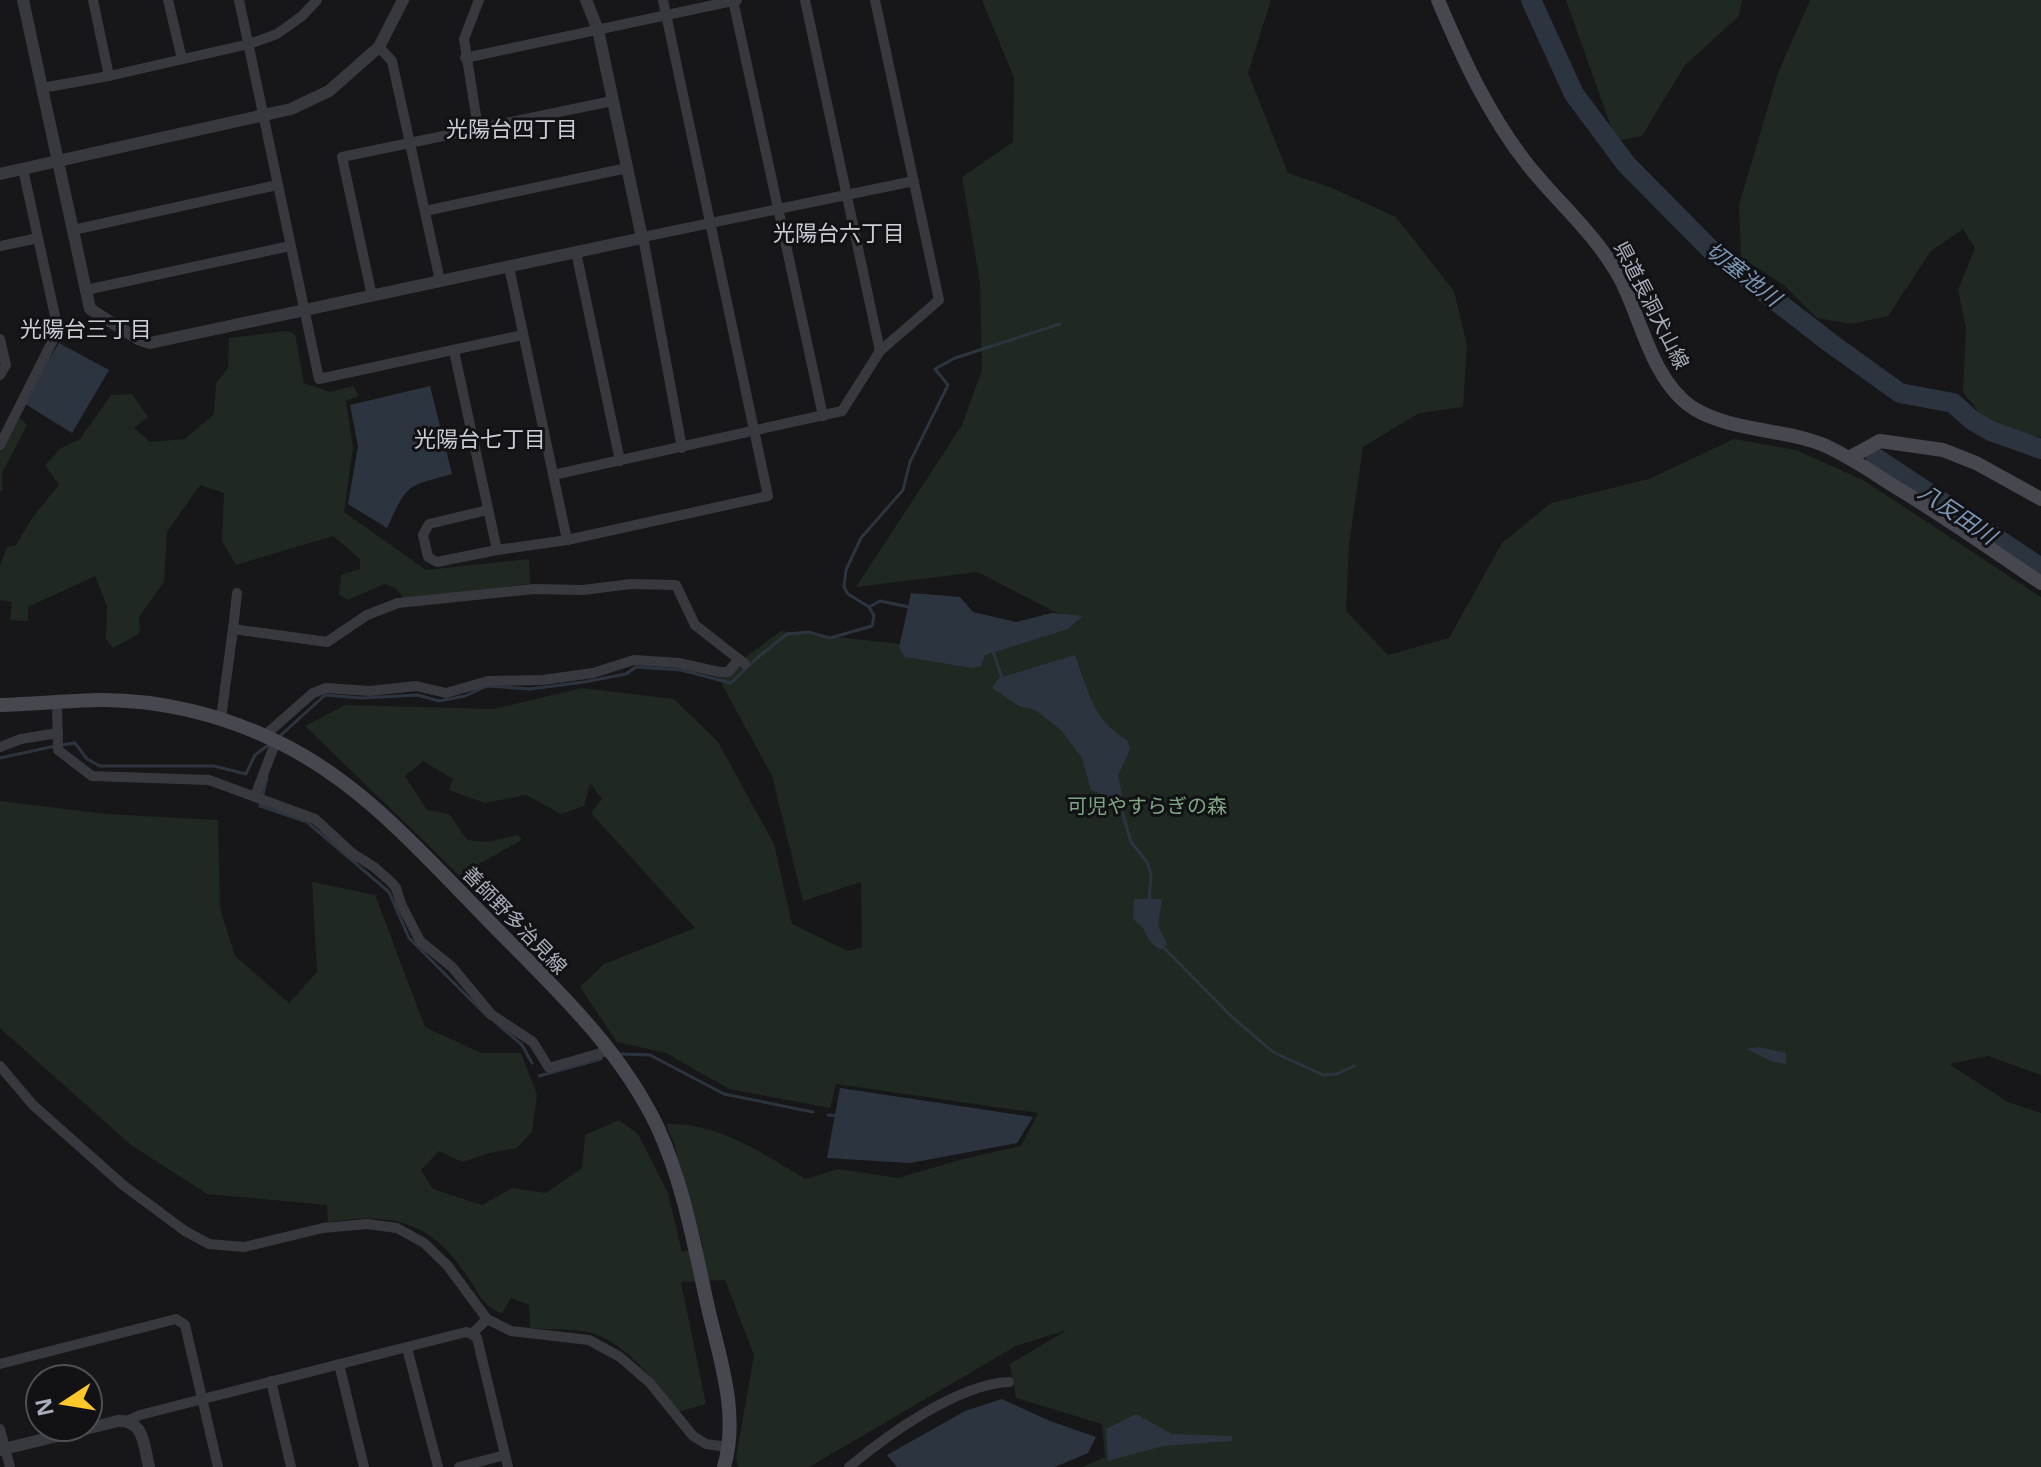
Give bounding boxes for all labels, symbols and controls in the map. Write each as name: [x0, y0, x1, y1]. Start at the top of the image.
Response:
district label: 光陽台四丁目: [446, 113, 578, 143]
district label: 光陽台六丁目: [773, 217, 905, 247]
water label: 切塞池川: [1700, 234, 1789, 313]
street label: 県道長洞犬山線: [1608, 237, 1696, 373]
district label: 光陽台三丁目: [20, 313, 152, 343]
district label: 光陽台七丁目: [414, 423, 546, 453]
water label: 八反田川: [1913, 476, 2005, 551]
park label: 可児やすらぎの森: [1067, 792, 1227, 819]
street label: 善師野多治見線: [457, 860, 573, 980]
north arrow: [24, 1363, 104, 1443]
text: N: [27, 1395, 60, 1419]

